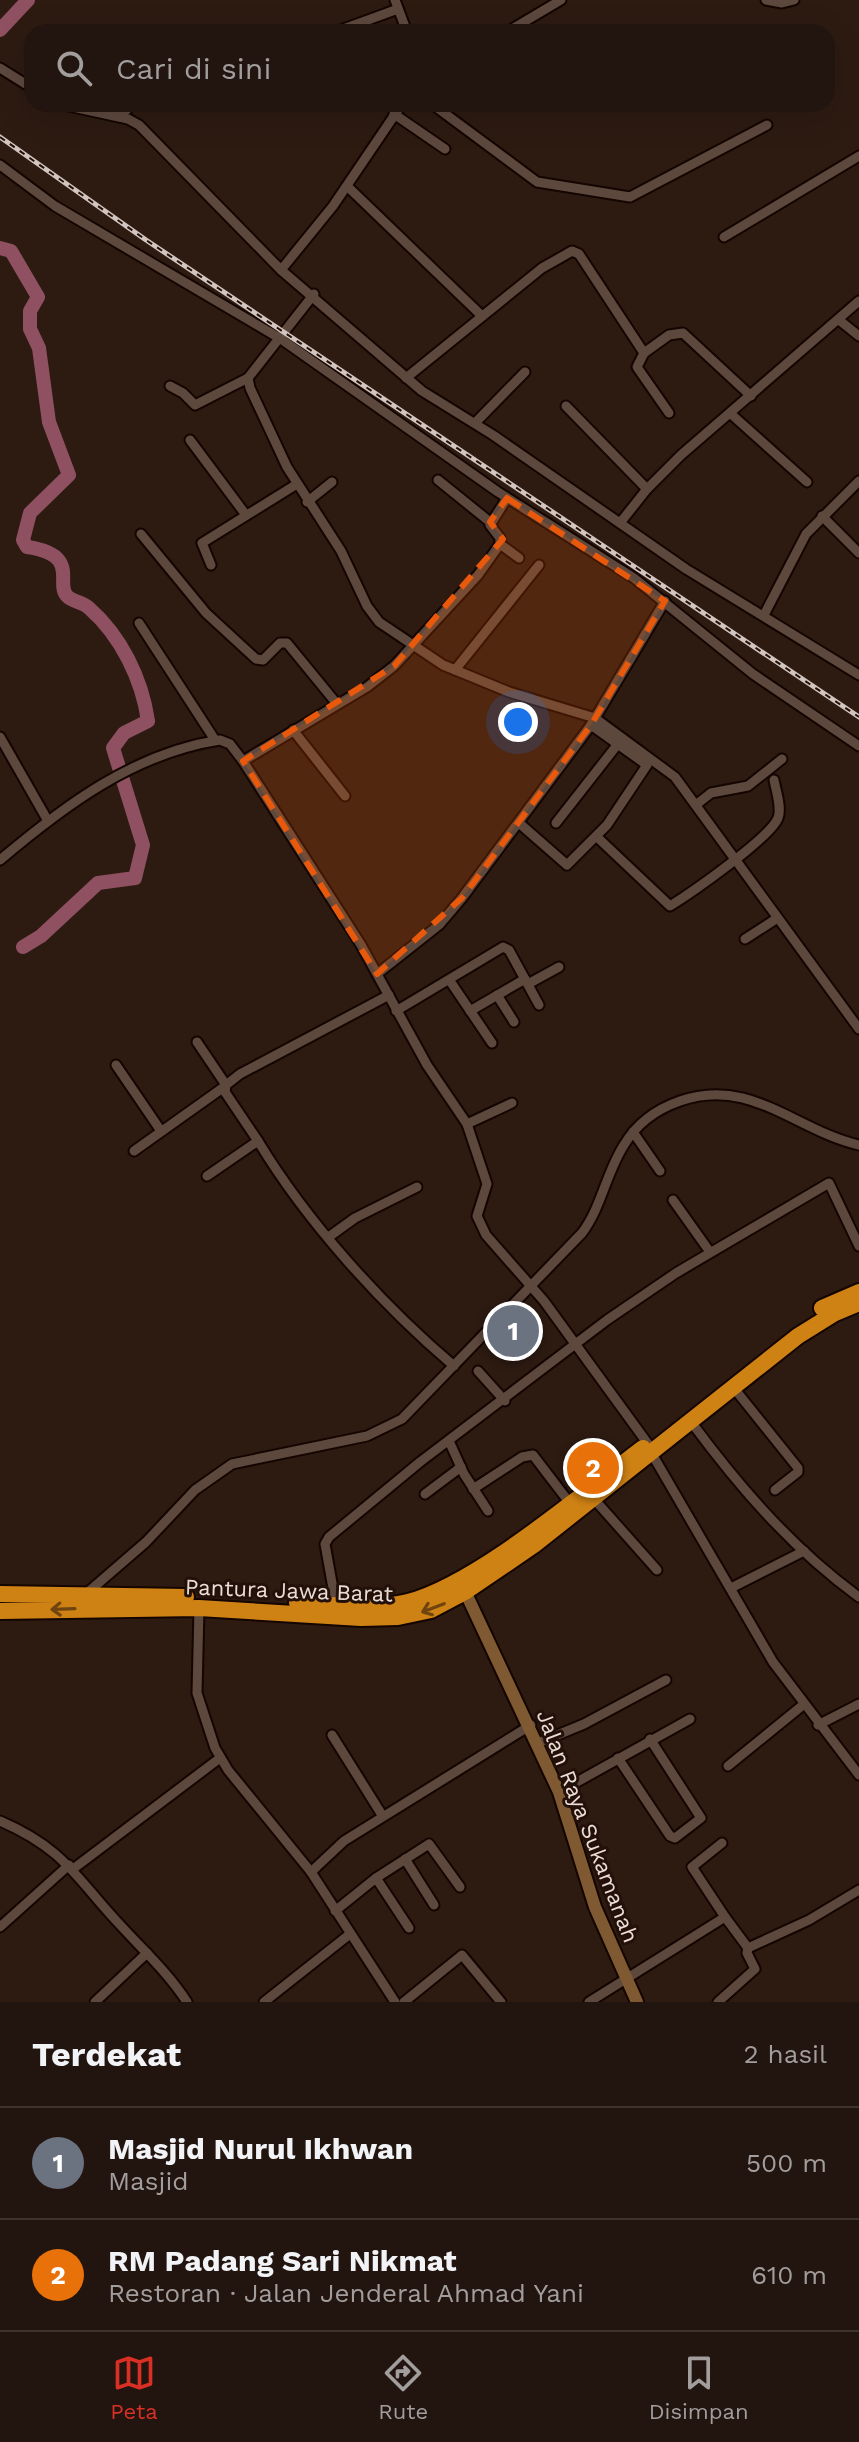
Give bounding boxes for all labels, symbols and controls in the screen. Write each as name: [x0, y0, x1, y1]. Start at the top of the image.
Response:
search box: [24, 24, 835, 112]
icon: search: [52, 46, 96, 90]
text: Cari di sini: [116, 51, 271, 86]
your location: [498, 702, 538, 742]
pin: 1: [487, 1301, 539, 1361]
pin: 2: [567, 1438, 619, 1498]
street label: Pantura Jawa Barat: [184, 1574, 394, 1607]
one-way arrow: [50, 1602, 77, 1617]
one-way arrow: [421, 1602, 446, 1616]
street label: Jalan Raya Sukamanah: [532, 1706, 643, 1946]
text: Terdekat: [32, 2034, 181, 2074]
text: 2 hasil: [744, 2039, 827, 2069]
text: Masjid Nurul Ikhwan: [108, 2131, 413, 2166]
text: 1: [52, 2148, 64, 2178]
text: 500 m: [746, 2148, 827, 2178]
text: Masjid: [108, 2166, 189, 2196]
text: RM Padang Sari Nikmat: [108, 2243, 457, 2278]
text: 2: [50, 2260, 66, 2290]
text: 610 m: [751, 2260, 827, 2290]
text: Restoran · Jalan Jenderal Ahmad Yani: [108, 2278, 584, 2308]
tab: Peta: [110, 2351, 158, 2424]
tab: Rute: [378, 2351, 428, 2424]
tab: Disimpan: [649, 2351, 749, 2424]

